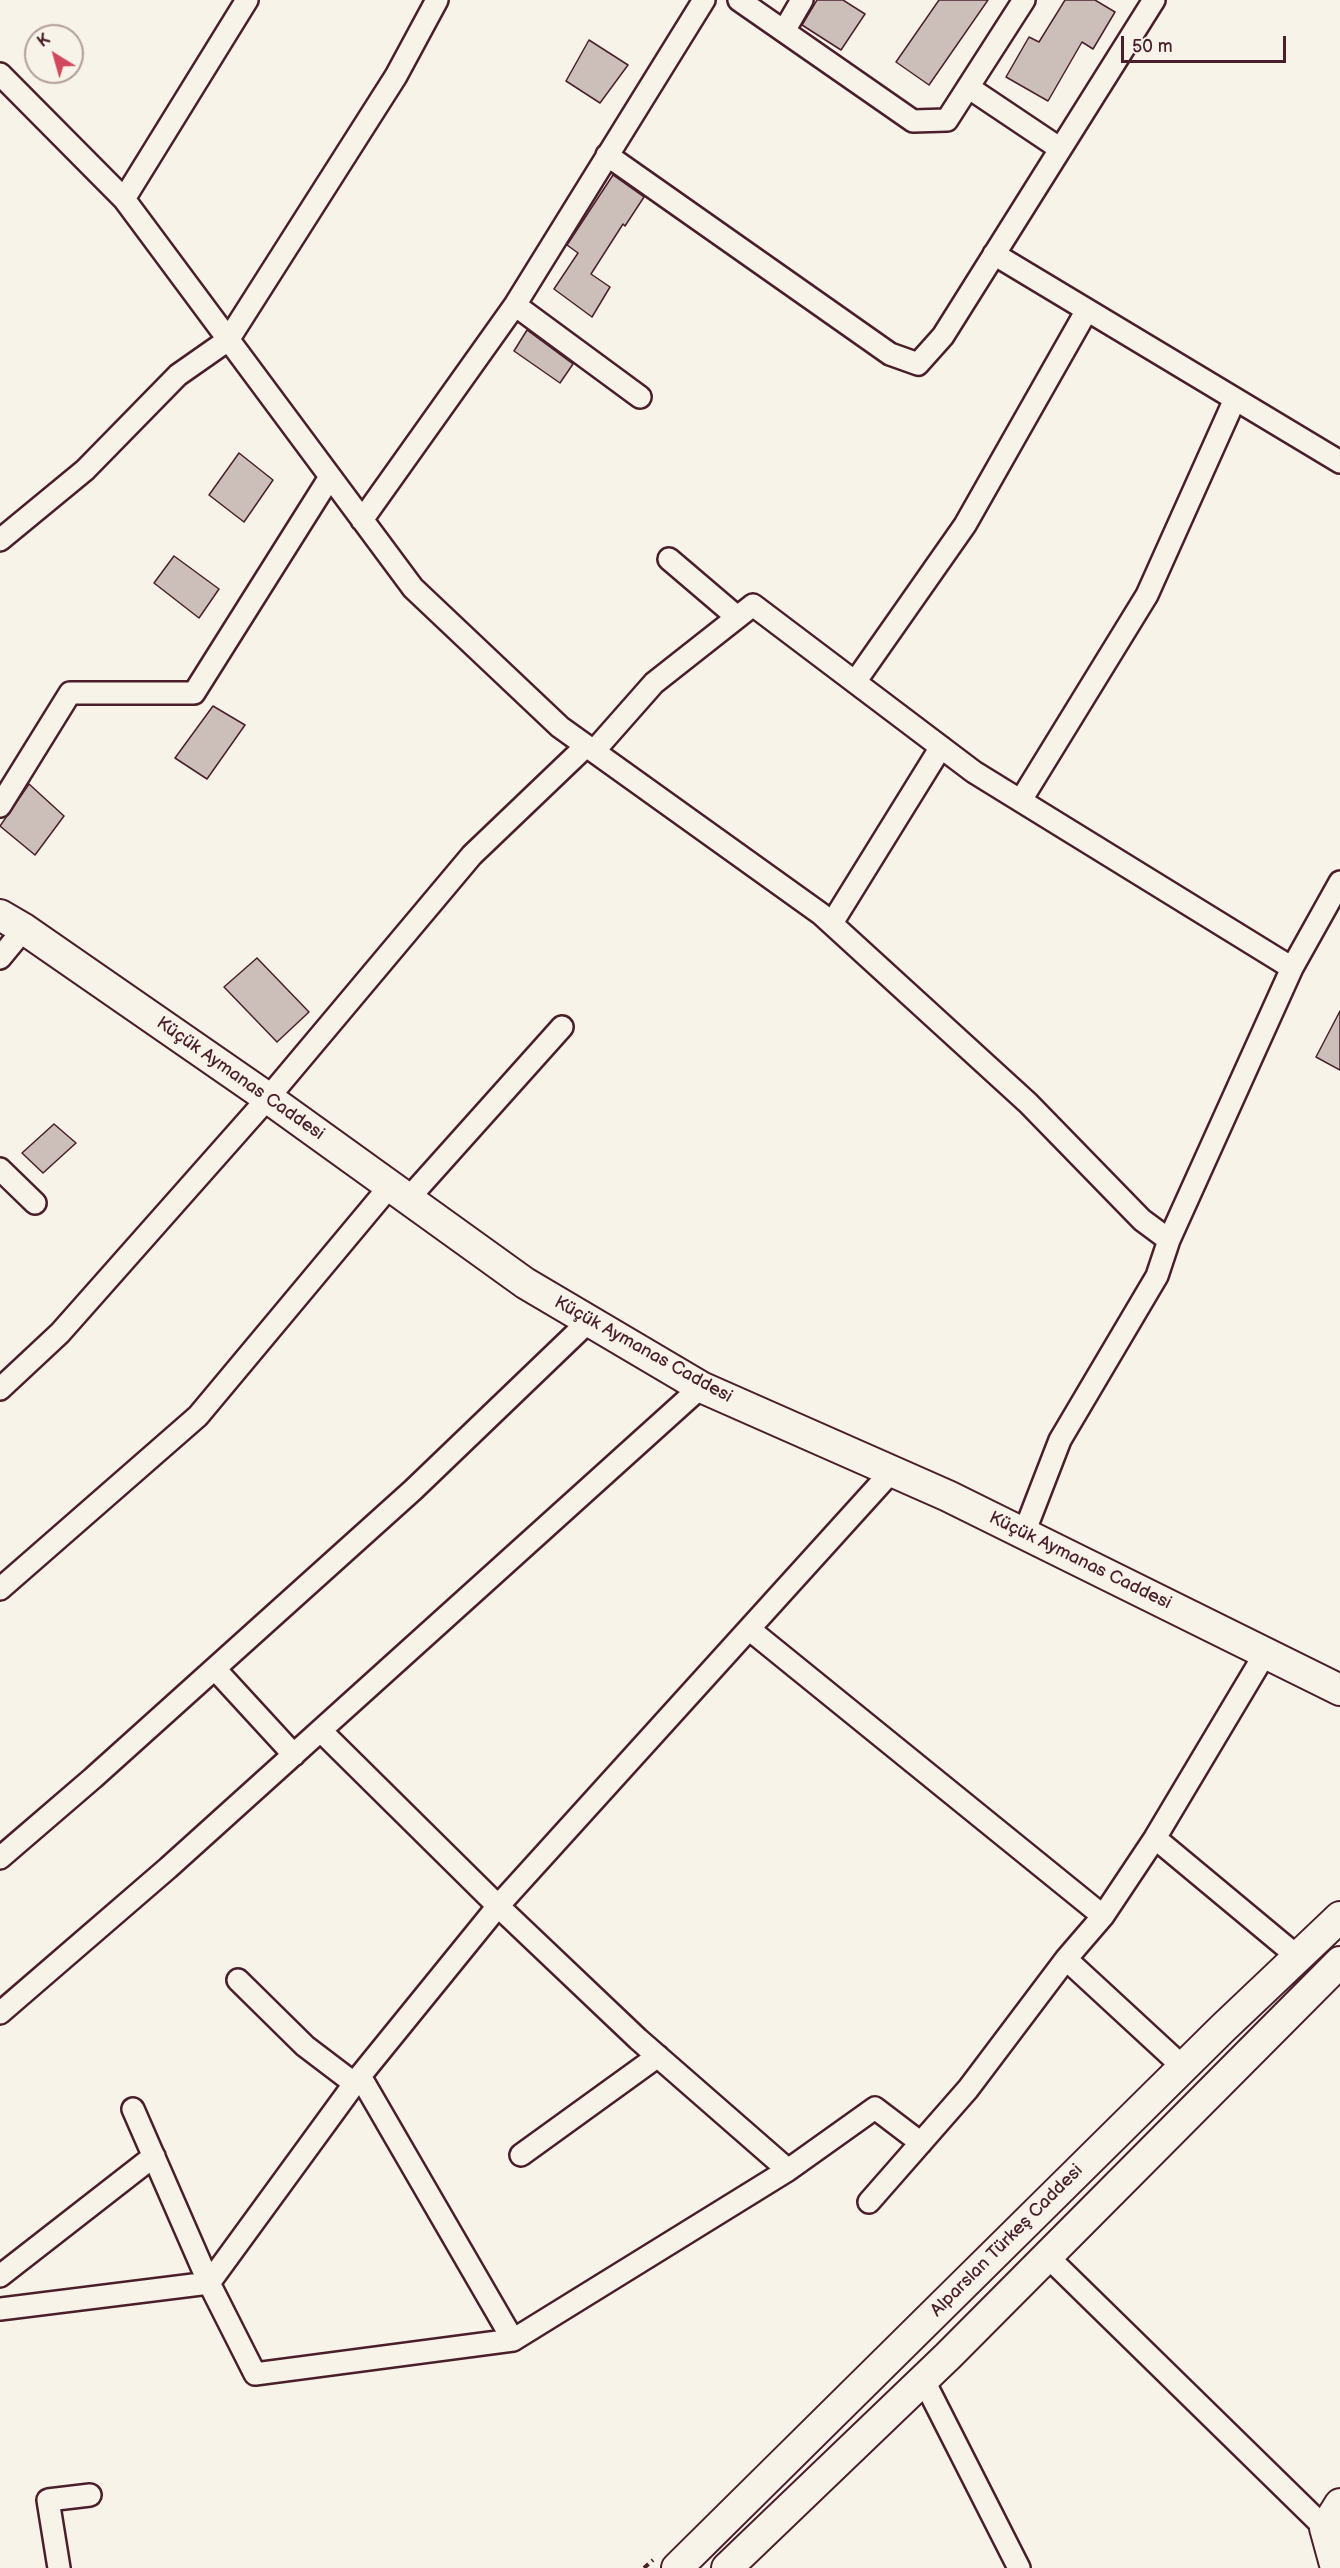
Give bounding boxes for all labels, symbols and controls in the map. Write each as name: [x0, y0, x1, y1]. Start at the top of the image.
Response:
north arrow: [24, 24, 84, 84]
scale bar: [1124, 24, 1289, 62]
text: K: [34, 30, 54, 52]
text: 50 m: [1132, 36, 1173, 57]
street label: Küçük Aymanas Caddesi: [152, 1013, 328, 1145]
street label: Küçük Aymanas Caddesi: [550, 1292, 736, 1408]
street label: Küçük Aymanas Caddesi: [985, 1507, 1175, 1615]
street label: Alparslan Türkeş Caddesi: [926, 2160, 1088, 2322]

